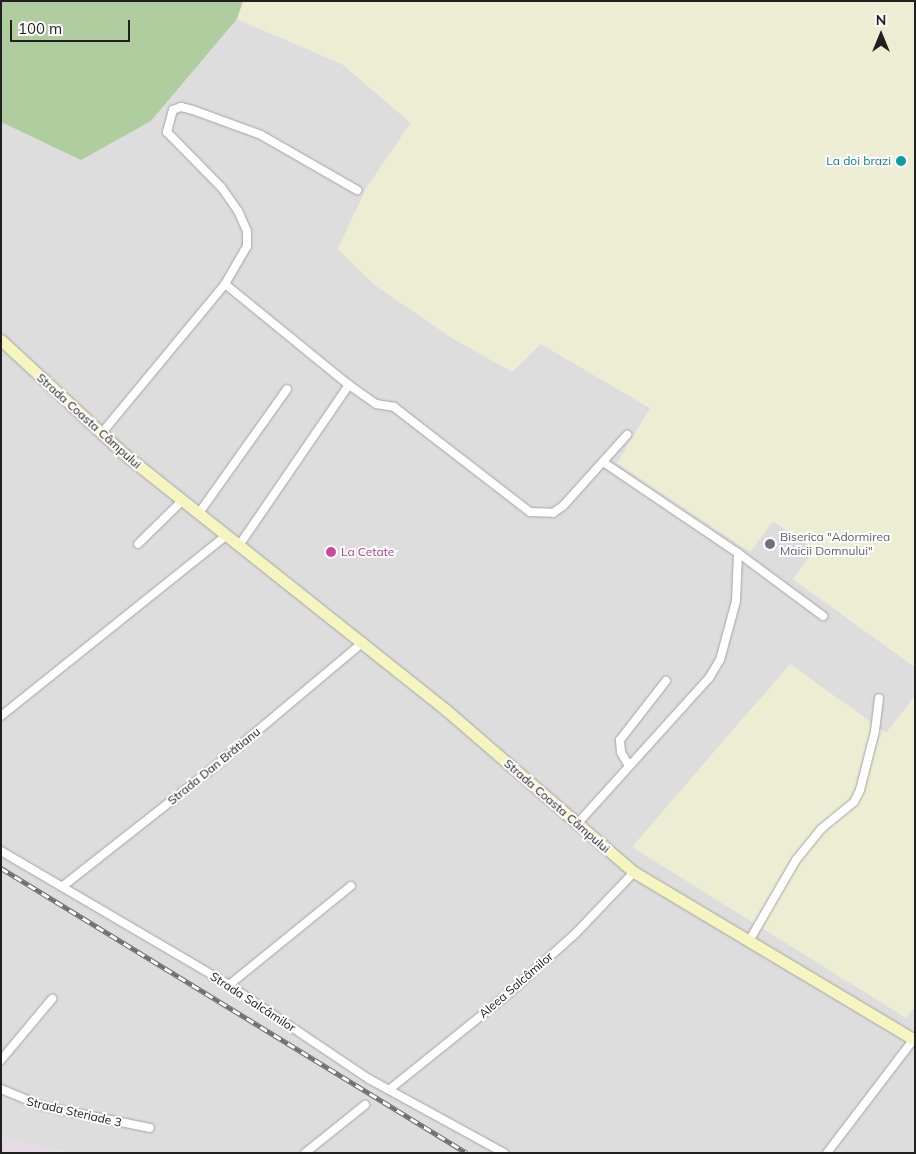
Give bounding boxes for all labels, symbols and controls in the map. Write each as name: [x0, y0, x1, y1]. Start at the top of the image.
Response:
scale bar: [12, 10, 132, 42]
north arrow: [856, 10, 906, 60]
text: N: [876, 11, 886, 29]
text: 100 m: [18, 19, 62, 38]
place label: La doi brazi: [826, 154, 891, 168]
marker: La doi brazi: [895, 155, 907, 167]
street label: Strada Coasta Câmpului: [34, 370, 144, 472]
place label: Biserica "Adormirea Maicii Domnului": [780, 530, 890, 558]
marker: Biserica "Adormirea Maicii Domnului": [764, 538, 776, 550]
place label: La Cetate: [341, 545, 394, 559]
marker: La Cetate: [325, 546, 337, 558]
street label: Strada Dan Brătianu: [165, 724, 263, 808]
street label: Strada Coasta Câmpului: [501, 756, 613, 856]
street label: Aleea Salcâmilor: [476, 949, 556, 1021]
street label: Strada Salcâmilor: [208, 969, 298, 1035]
street label: Strada Steriade 3: [25, 1094, 123, 1130]

